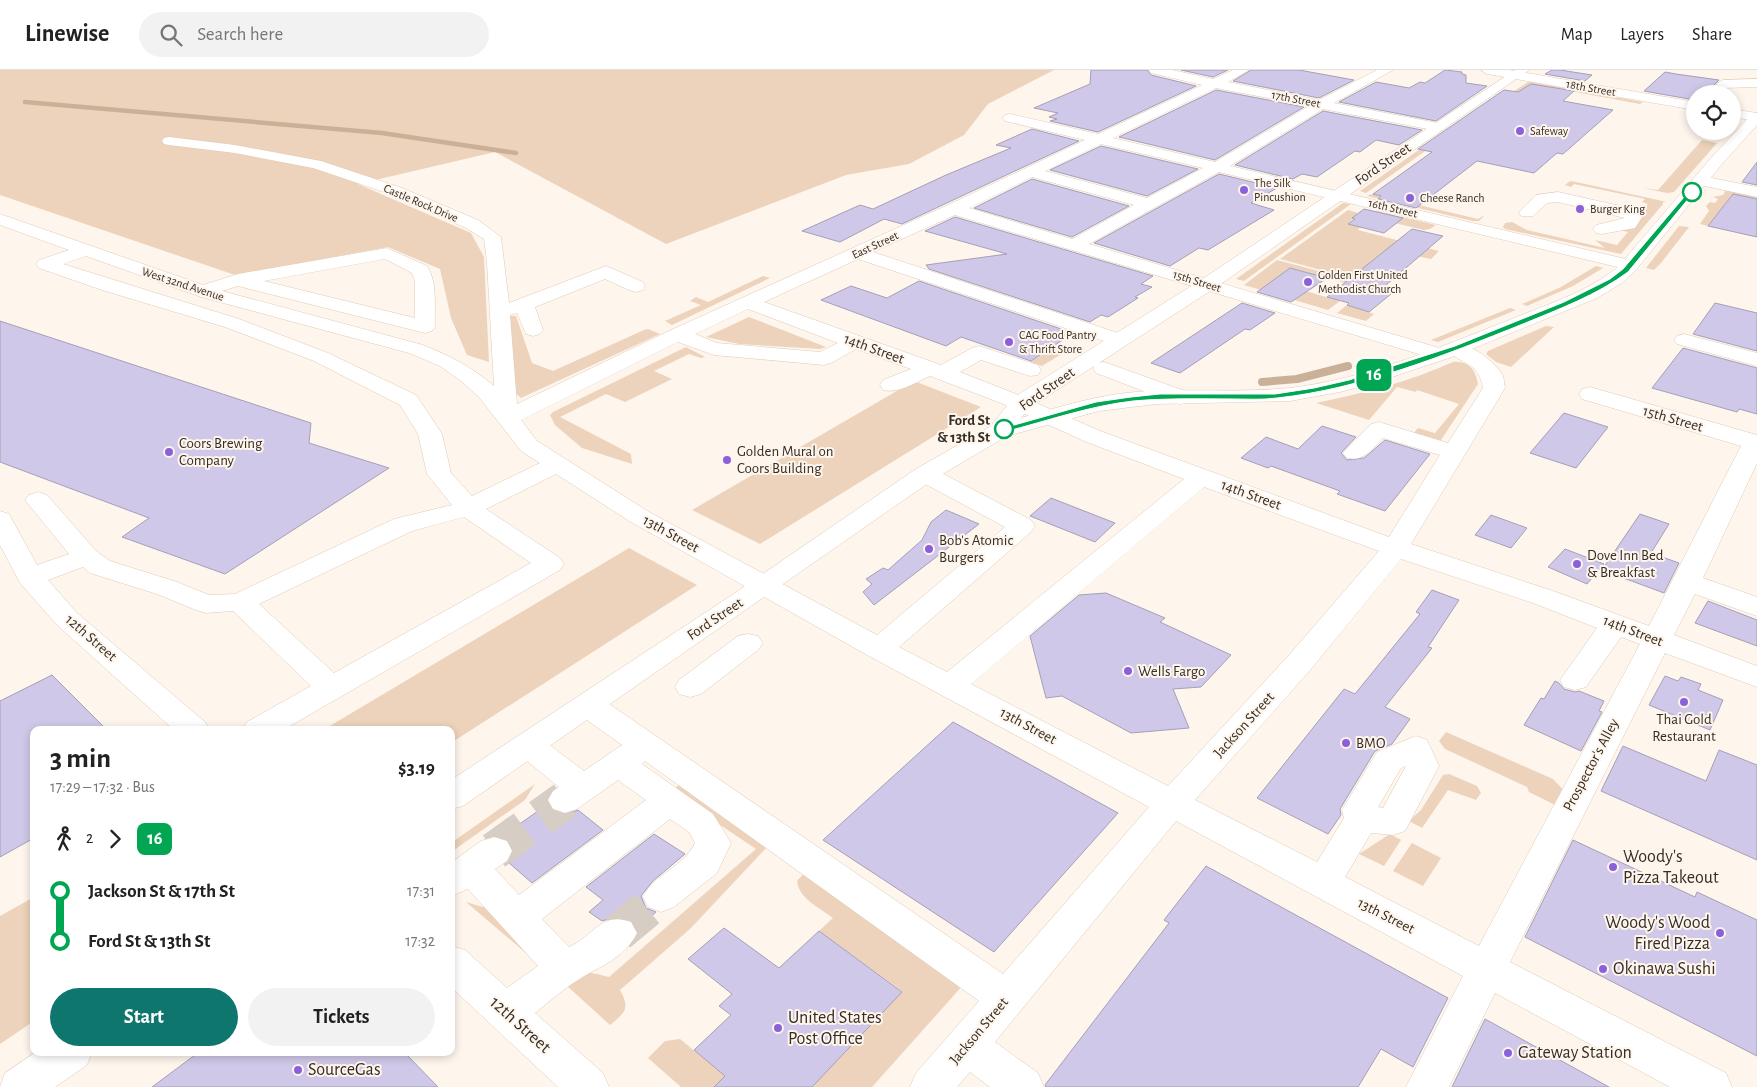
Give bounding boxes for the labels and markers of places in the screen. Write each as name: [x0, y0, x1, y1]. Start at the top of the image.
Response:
marker: Safeway: [1514, 125, 1526, 137]
place label: Safeway: [1530, 125, 1568, 138]
place label: The Silk Pincushion: [1254, 177, 1306, 203]
unlabelled marker: [1682, 182, 1702, 202]
marker: The Silk Pincushion: [1238, 184, 1250, 196]
marker: Cheese Ranch: [1404, 192, 1416, 204]
place label: Cheese Ranch: [1420, 192, 1484, 204]
marker: Burger King: [1574, 203, 1586, 215]
place label: Burger King: [1590, 203, 1645, 215]
place label: Golden First United Methodist Church: [1318, 269, 1408, 295]
marker: Golden First United Methodist Church: [1302, 276, 1314, 288]
place label: CAG Food Pantry & Thrift Store: [1019, 329, 1096, 355]
marker: CAG Food Pantry & Thrift Store: [1003, 336, 1015, 348]
place label: Ford St & 13th St: [937, 413, 990, 445]
marker: Ford St & 13th St: [994, 419, 1014, 439]
place label: Coors Brewing Company: [179, 436, 263, 468]
place label: Golden Mural on Coors Building: [737, 444, 833, 476]
marker: Coors Brewing Company: [163, 446, 175, 458]
marker: Golden Mural on Coors Building: [721, 454, 733, 466]
place label: Bob's Atomic Burgers: [939, 533, 1013, 565]
marker: Bob's Atomic Burgers: [923, 543, 935, 555]
place label: Dove Inn Bed & Breakfast: [1587, 548, 1664, 580]
marker: Dove Inn Bed & Breakfast: [1571, 558, 1583, 570]
place label: Wells Fargo: [1138, 664, 1205, 679]
marker: Wells Fargo: [1122, 665, 1134, 677]
marker: Thai Gold Restaurant: [1678, 696, 1690, 708]
place label: Thai Gold Restaurant: [1652, 712, 1716, 744]
place label: BMO: [1356, 736, 1385, 751]
marker: BMO: [1340, 737, 1352, 749]
place label: Woody's Pizza Takeout: [1623, 848, 1719, 887]
marker: Woody's Pizza Takeout: [1607, 861, 1619, 873]
place label: Woody's Wood Fired Pizza: [1605, 914, 1710, 953]
marker: Woody's Wood Fired Pizza: [1714, 927, 1726, 939]
place label: Okinawa Sushi: [1613, 960, 1716, 978]
marker: Okinawa Sushi: [1597, 963, 1609, 975]
place label: United States Post Office: [788, 1009, 882, 1048]
marker: United States Post Office: [772, 1022, 784, 1034]
place label: Gateway Station: [1518, 1044, 1632, 1062]
marker: Gateway Station: [1502, 1047, 1514, 1059]
place label: SourceGas: [308, 1061, 381, 1079]
marker: SourceGas: [292, 1064, 304, 1076]

